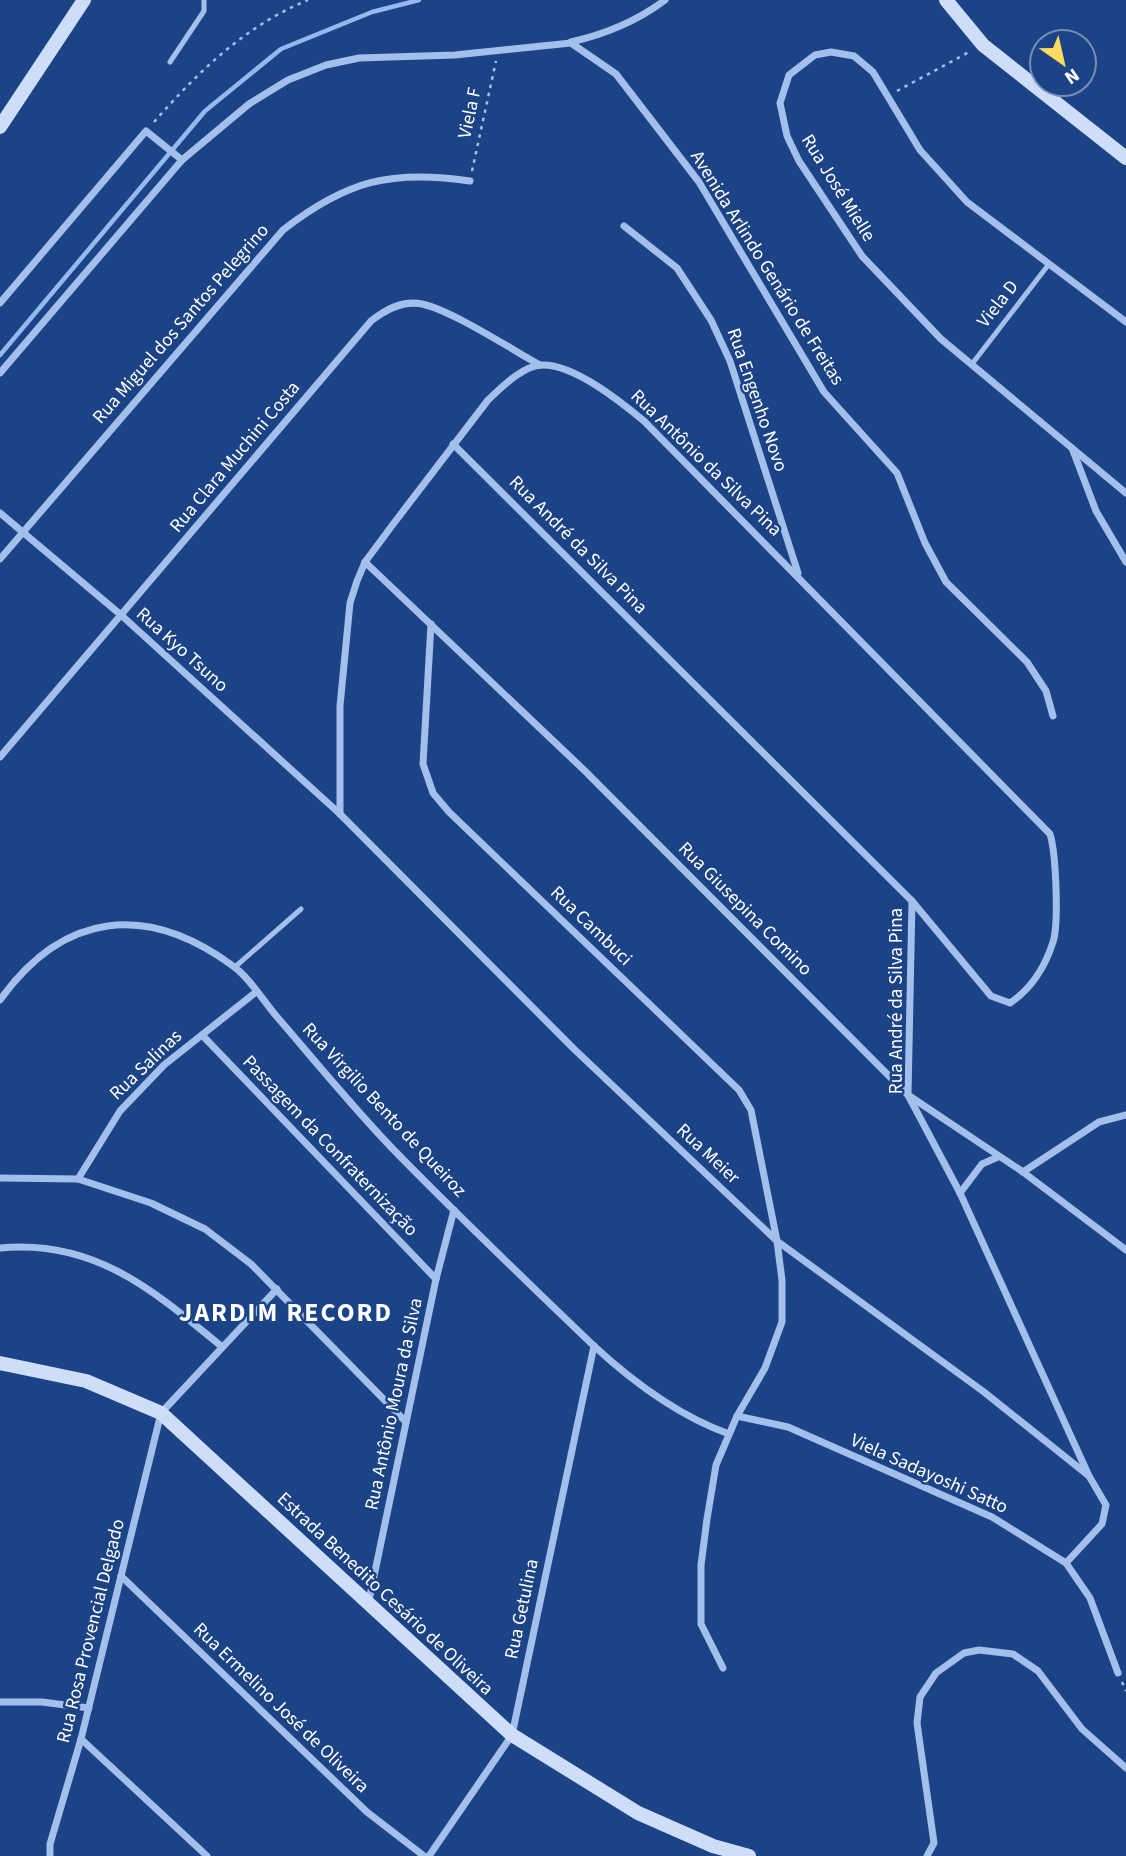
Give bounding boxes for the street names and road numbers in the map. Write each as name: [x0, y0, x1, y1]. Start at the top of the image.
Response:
street label: Viela F: [451, 85, 489, 141]
street label: Rua José Mielle: [794, 129, 882, 247]
street label: Avenida Arlindo Genário de Freitas: [683, 145, 851, 391]
street label: Rua Miguel dos Santos Pelegrino: [86, 218, 276, 430]
street label: Viela D: [971, 274, 1025, 334]
street label: Rua Engenho Novo: [720, 325, 794, 475]
street label: Rua Clara Muchini Costa: [163, 375, 307, 539]
street label: Rua Antônio da Silva Pina: [624, 383, 788, 543]
street label: Rua André da Silva Pina: [503, 470, 653, 620]
street label: Rua Kyo Tsuno: [130, 601, 234, 699]
street label: Rua Giusepina Comino: [672, 836, 818, 982]
street label: Rua Cambuci: [544, 880, 638, 972]
street label: Rua André da Silva Pina: [883, 908, 910, 1094]
street label: Rua Virgilio Bento de Queiroz: [296, 1017, 472, 1203]
street label: Rua Salinas: [104, 1023, 188, 1107]
street label: Passagem da Confraternização: [236, 1049, 424, 1243]
street label: Rua Meier: [670, 1117, 746, 1191]
street label: Rua Antônio Moura da Silva: [358, 1295, 430, 1513]
street label: Viela Sadayoshi Satto: [846, 1427, 1012, 1521]
street label: Estrada Benedito Cesário de Oliveira: [271, 1486, 499, 1702]
street label: Rua Rosa Provencial Delgado: [50, 1516, 132, 1746]
street label: Rua Getulina: [498, 1556, 546, 1662]
street label: Rua Ermelino José de Oliveira: [187, 1617, 375, 1799]

